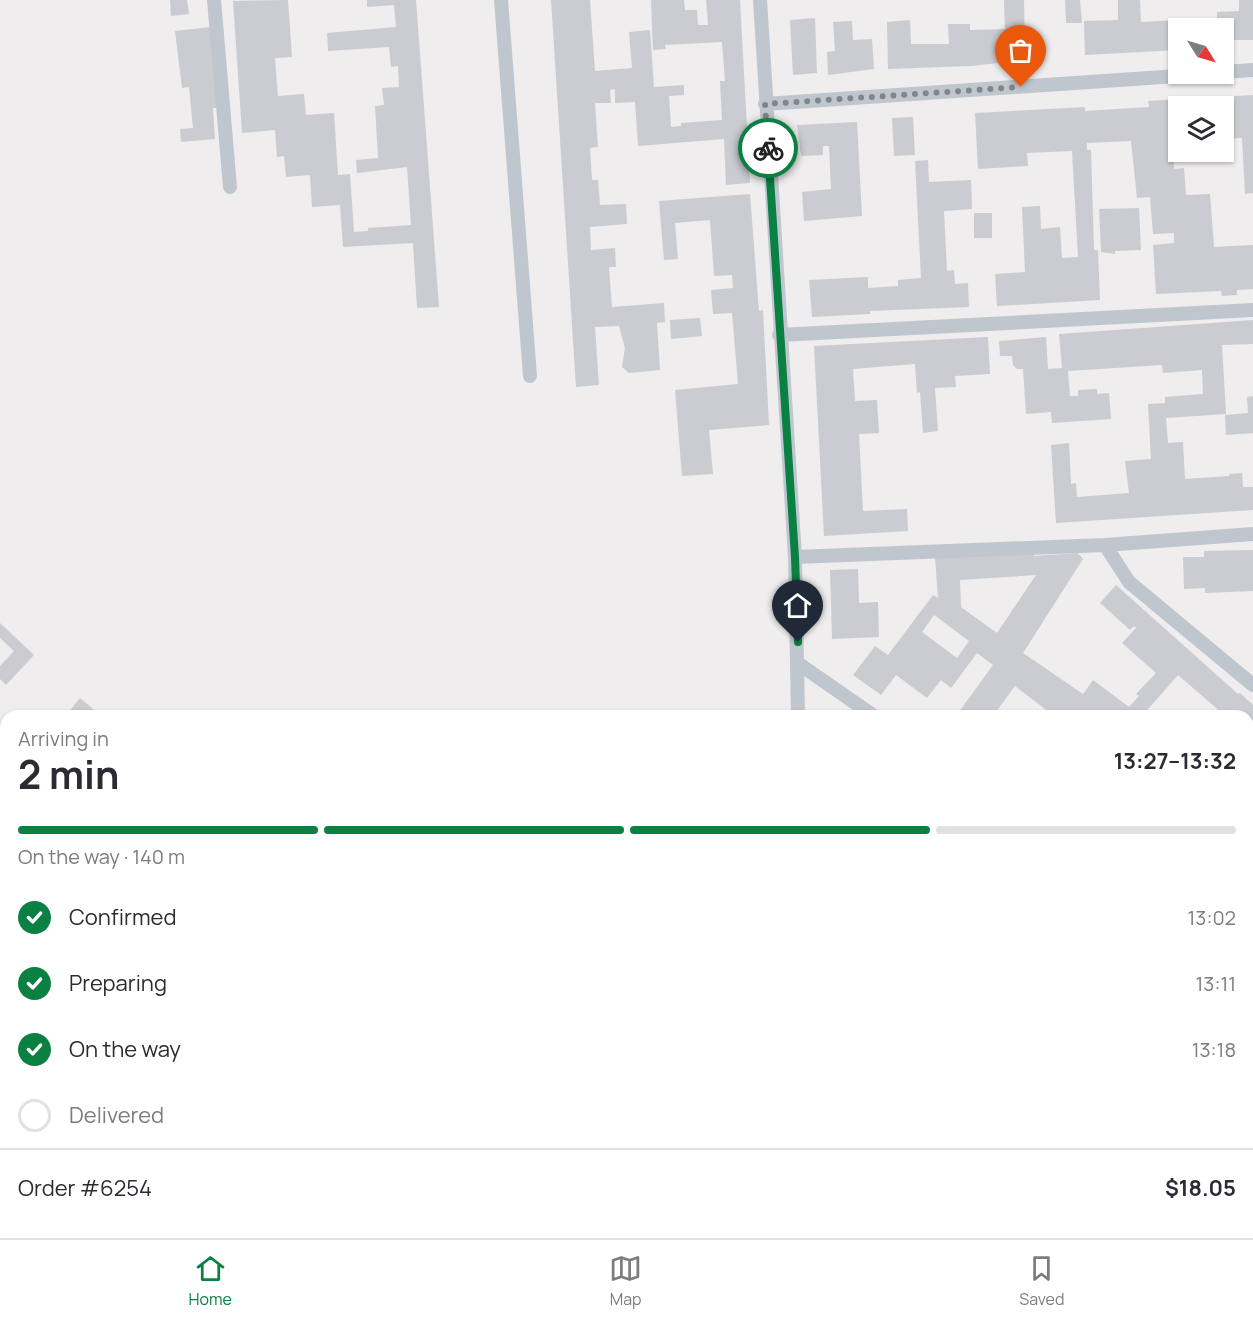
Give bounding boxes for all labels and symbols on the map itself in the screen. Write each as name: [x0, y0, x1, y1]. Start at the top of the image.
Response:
north arrow: [1168, 18, 1234, 84]
pin: [995, 25, 1046, 87]
courier: [738, 118, 798, 178]
pin: [772, 580, 823, 642]

